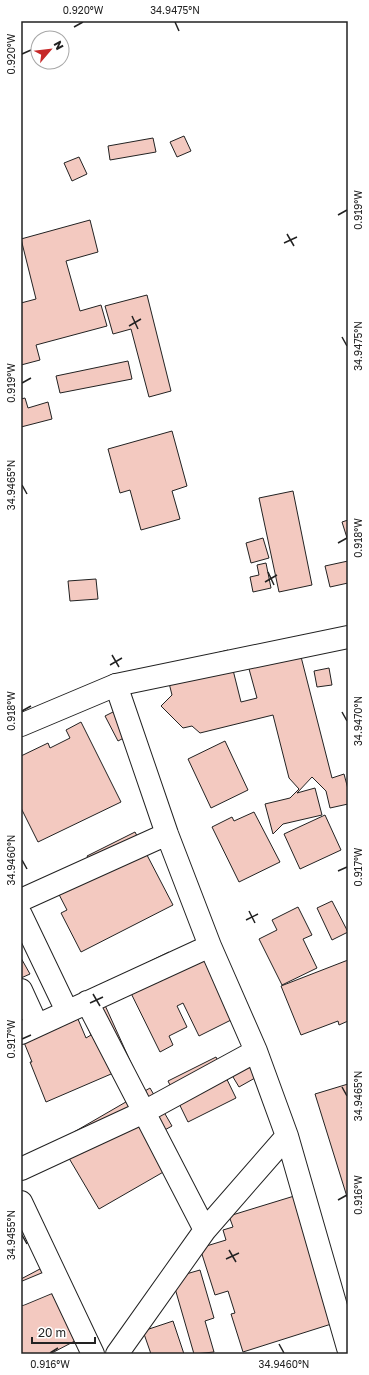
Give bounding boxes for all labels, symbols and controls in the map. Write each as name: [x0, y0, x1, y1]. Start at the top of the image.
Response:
text: 0.920°W: [63, 4, 104, 16]
text: 34.9475°N: [150, 4, 200, 16]
north arrow: [30, 30, 70, 70]
text: 0.920°W: [5, 33, 17, 74]
text: N: [52, 38, 67, 52]
text: 0.919°W: [352, 190, 364, 230]
text: 34.9475°N: [352, 321, 364, 371]
text: 0.919°W: [5, 363, 17, 403]
text: 34.9465°N: [5, 460, 17, 510]
text: 0.918°W: [352, 518, 364, 558]
text: 0.918°W: [5, 691, 17, 731]
text: 34.9470°N: [352, 696, 364, 746]
text: 34.9460°N: [5, 835, 17, 885]
text: 0.917°W: [352, 847, 364, 886]
text: 0.917°W: [5, 1019, 17, 1058]
text: 34.9465°N: [352, 1071, 364, 1121]
text: 0.916°W: [352, 1175, 364, 1215]
text: 34.9455°N: [5, 1210, 17, 1260]
scale bar: [32, 1319, 95, 1345]
text: 20 m: [38, 1325, 66, 1340]
text: 0.916°W: [30, 1358, 70, 1370]
text: 34.9460°N: [259, 1358, 309, 1370]

